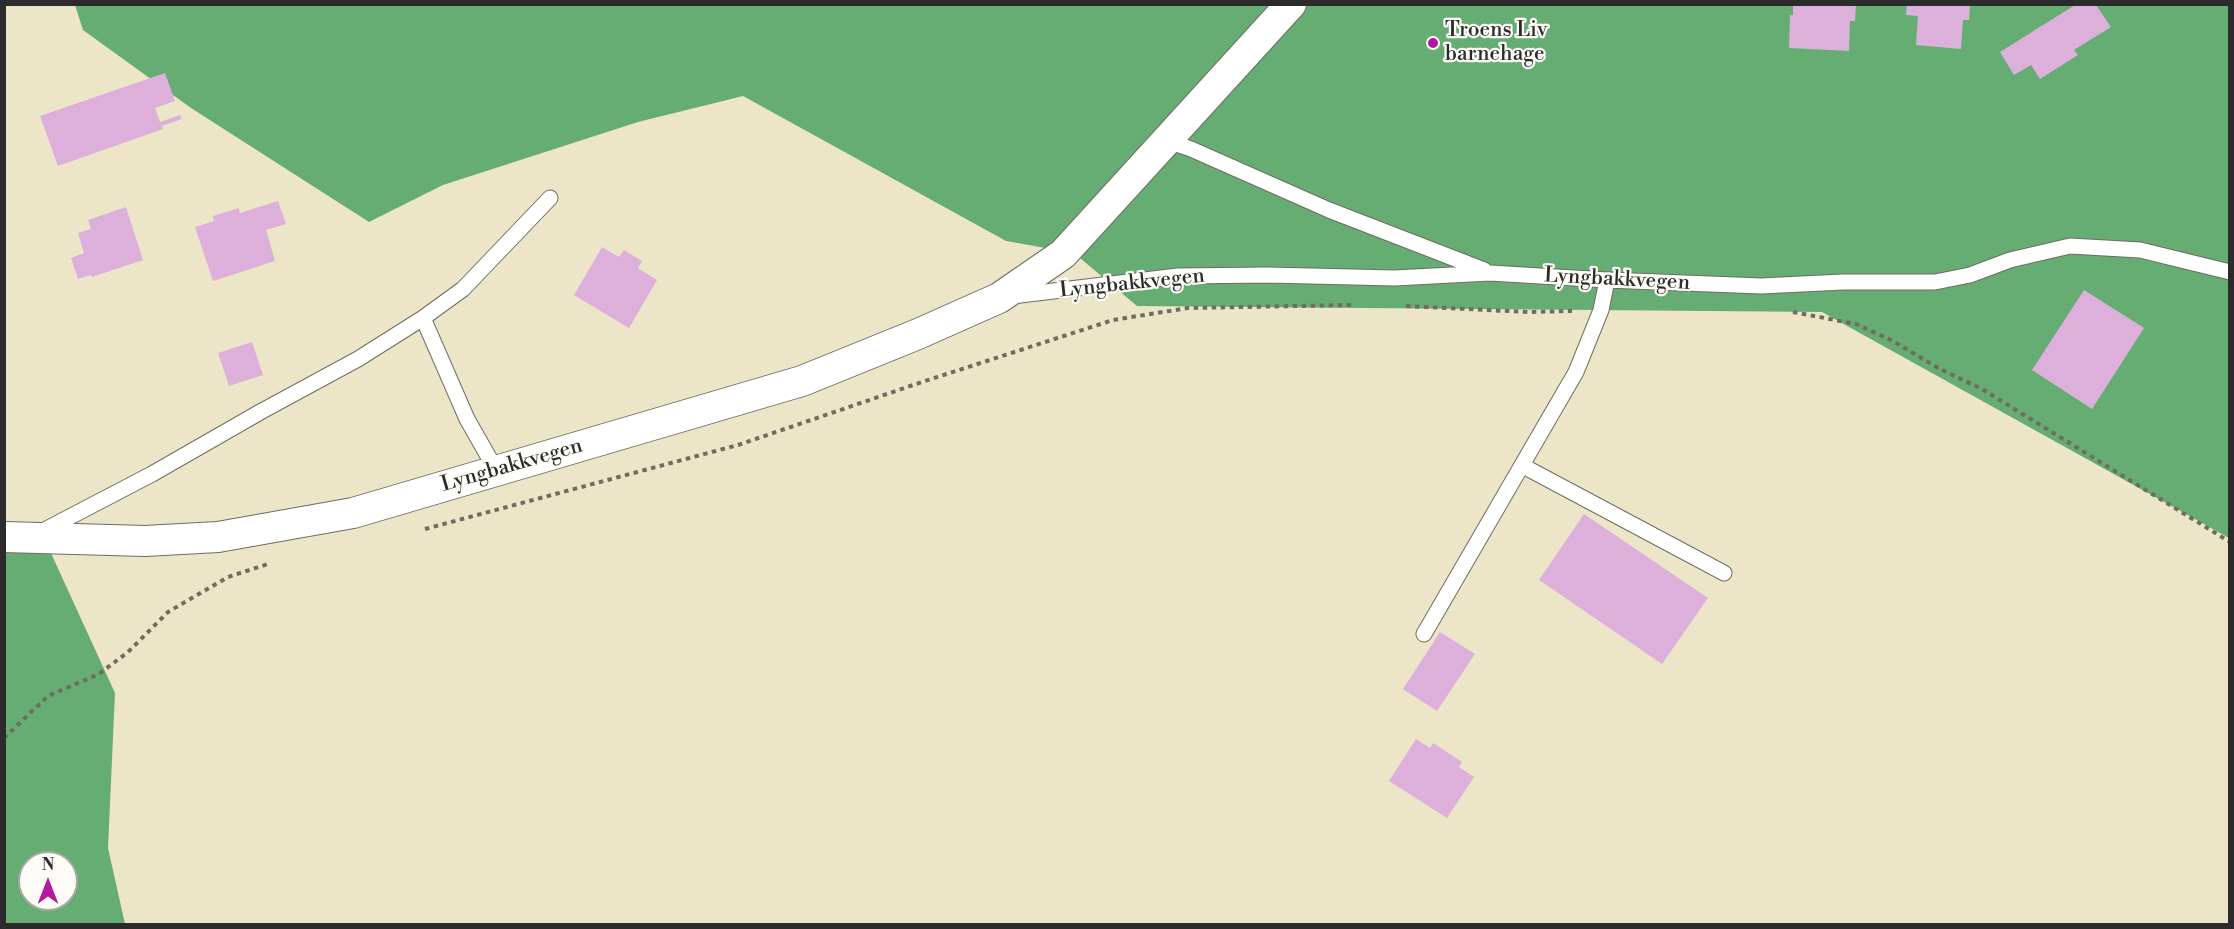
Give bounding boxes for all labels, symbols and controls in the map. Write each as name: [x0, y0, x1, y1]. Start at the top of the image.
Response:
place label: Troens Liv barnehage: [1445, 18, 1547, 68]
marker: Troens Liv barnehage: [1426, 36, 1440, 50]
street label: Lyngbakkvegen: [1058, 264, 1206, 304]
street label: Lyngbakkvegen: [1543, 264, 1691, 296]
street label: Lyngbakkvegen: [438, 434, 586, 498]
north arrow: [18, 851, 78, 911]
text: N: [42, 855, 54, 875]

